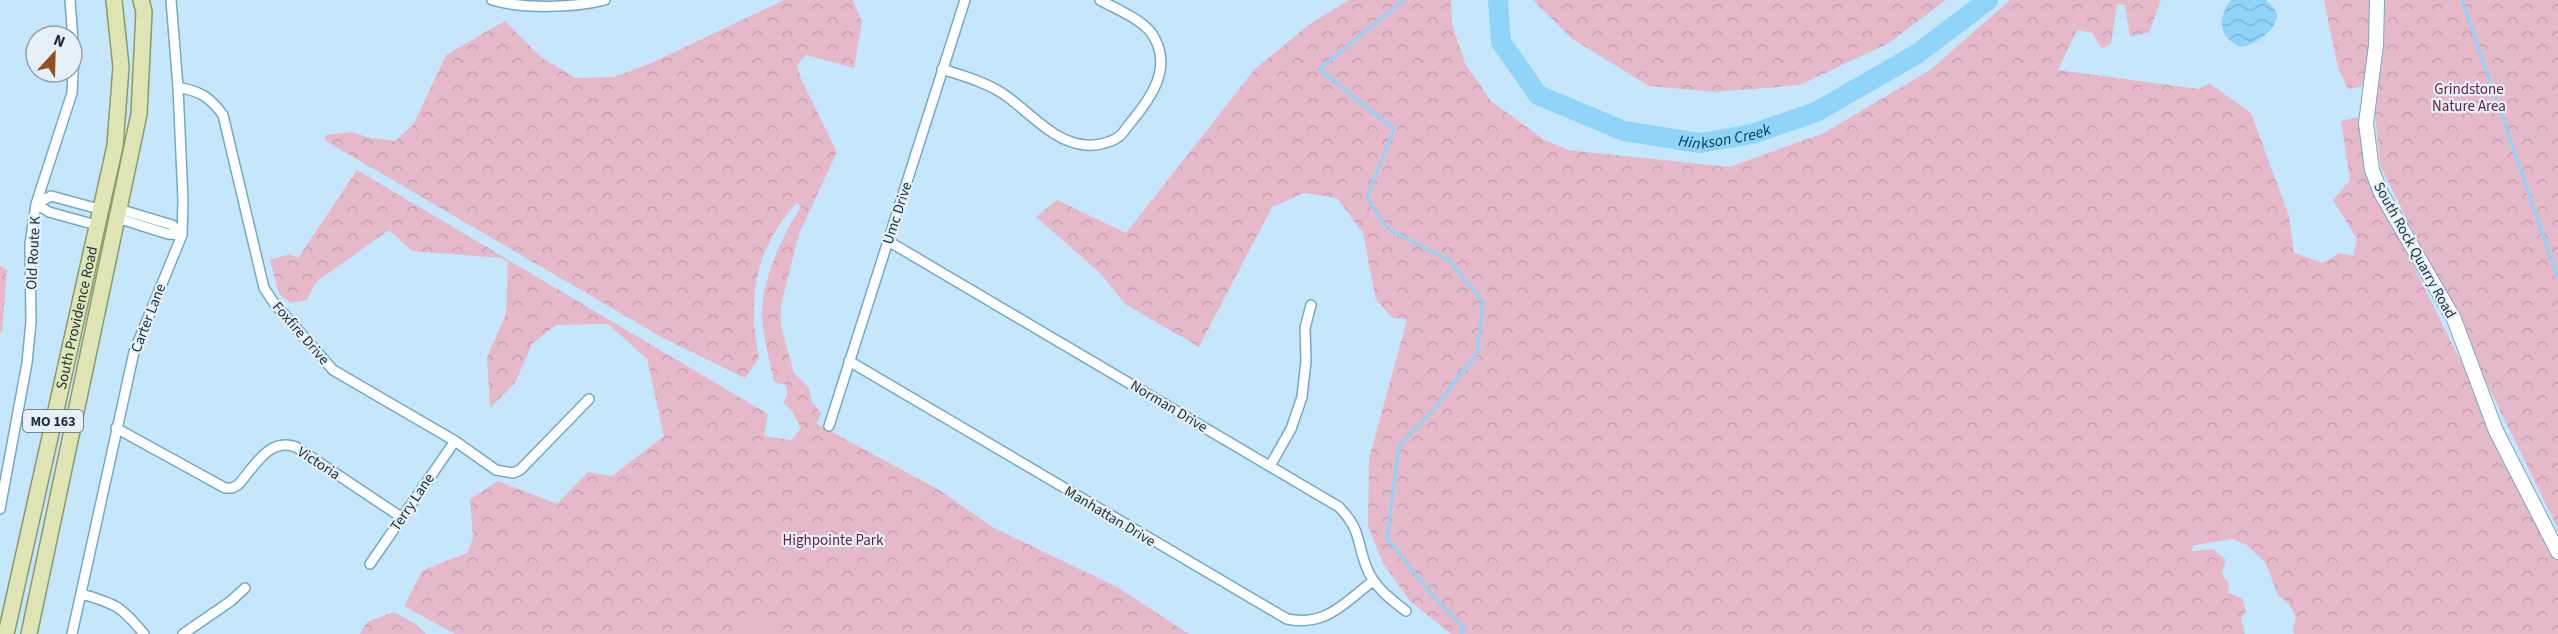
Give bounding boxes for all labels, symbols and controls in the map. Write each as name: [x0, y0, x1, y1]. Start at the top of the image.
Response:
north arrow: [24, 24, 84, 84]
text: N: [50, 29, 68, 53]
park label: Grindstone Nature Area: [2432, 79, 2506, 117]
water label: Hinkson Creek: [1677, 118, 1774, 155]
street label: South Rock Quarry Road: [2368, 178, 2461, 322]
street label: Umc Drive: [878, 179, 917, 247]
street label: Old Route K: [21, 215, 46, 290]
street label: South Providence Road: [51, 244, 103, 392]
street label: Carter Lane: [126, 281, 171, 356]
street label: Foxfire Drive: [267, 297, 334, 370]
street label: Norman Drive: [1126, 375, 1211, 438]
road number: MO 163: [23, 410, 83, 432]
street label: Victoria: [293, 442, 344, 485]
street label: Terry Lane: [385, 469, 440, 535]
street label: Manhattan Drive: [1060, 481, 1159, 552]
park label: Highpointe Park: [783, 530, 884, 551]

